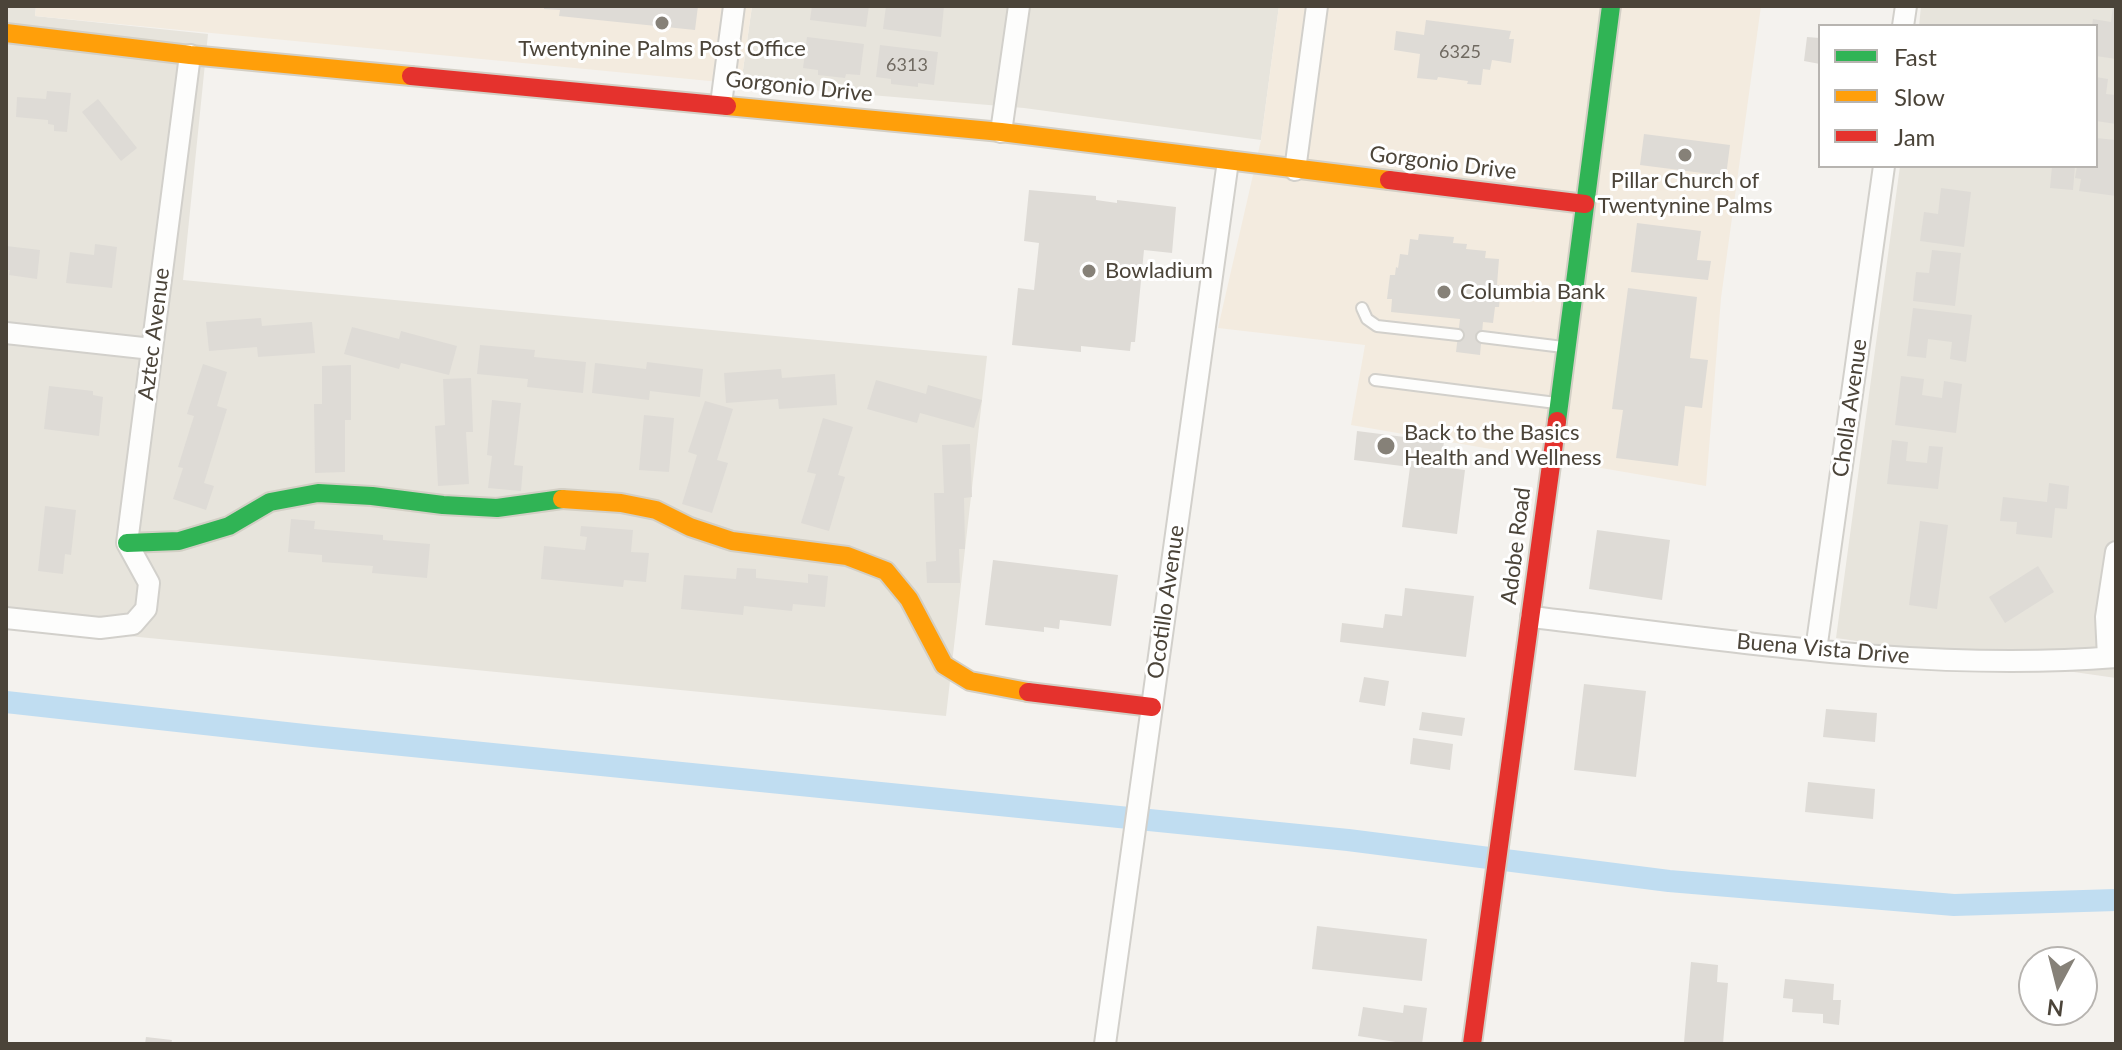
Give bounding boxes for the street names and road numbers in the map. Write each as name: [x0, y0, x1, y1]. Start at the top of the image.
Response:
street label: Gorgonio Drive: [724, 66, 874, 108]
street label: Gorgonio Drive: [1368, 141, 1518, 185]
street label: Aztec Avenue: [133, 266, 175, 402]
street label: Cholla Avenue: [1827, 337, 1873, 479]
street label: Adobe Road: [1496, 486, 1536, 606]
street label: Ocotillo Avenue: [1142, 523, 1190, 681]
street label: Buena Vista Drive: [1736, 628, 1910, 670]

